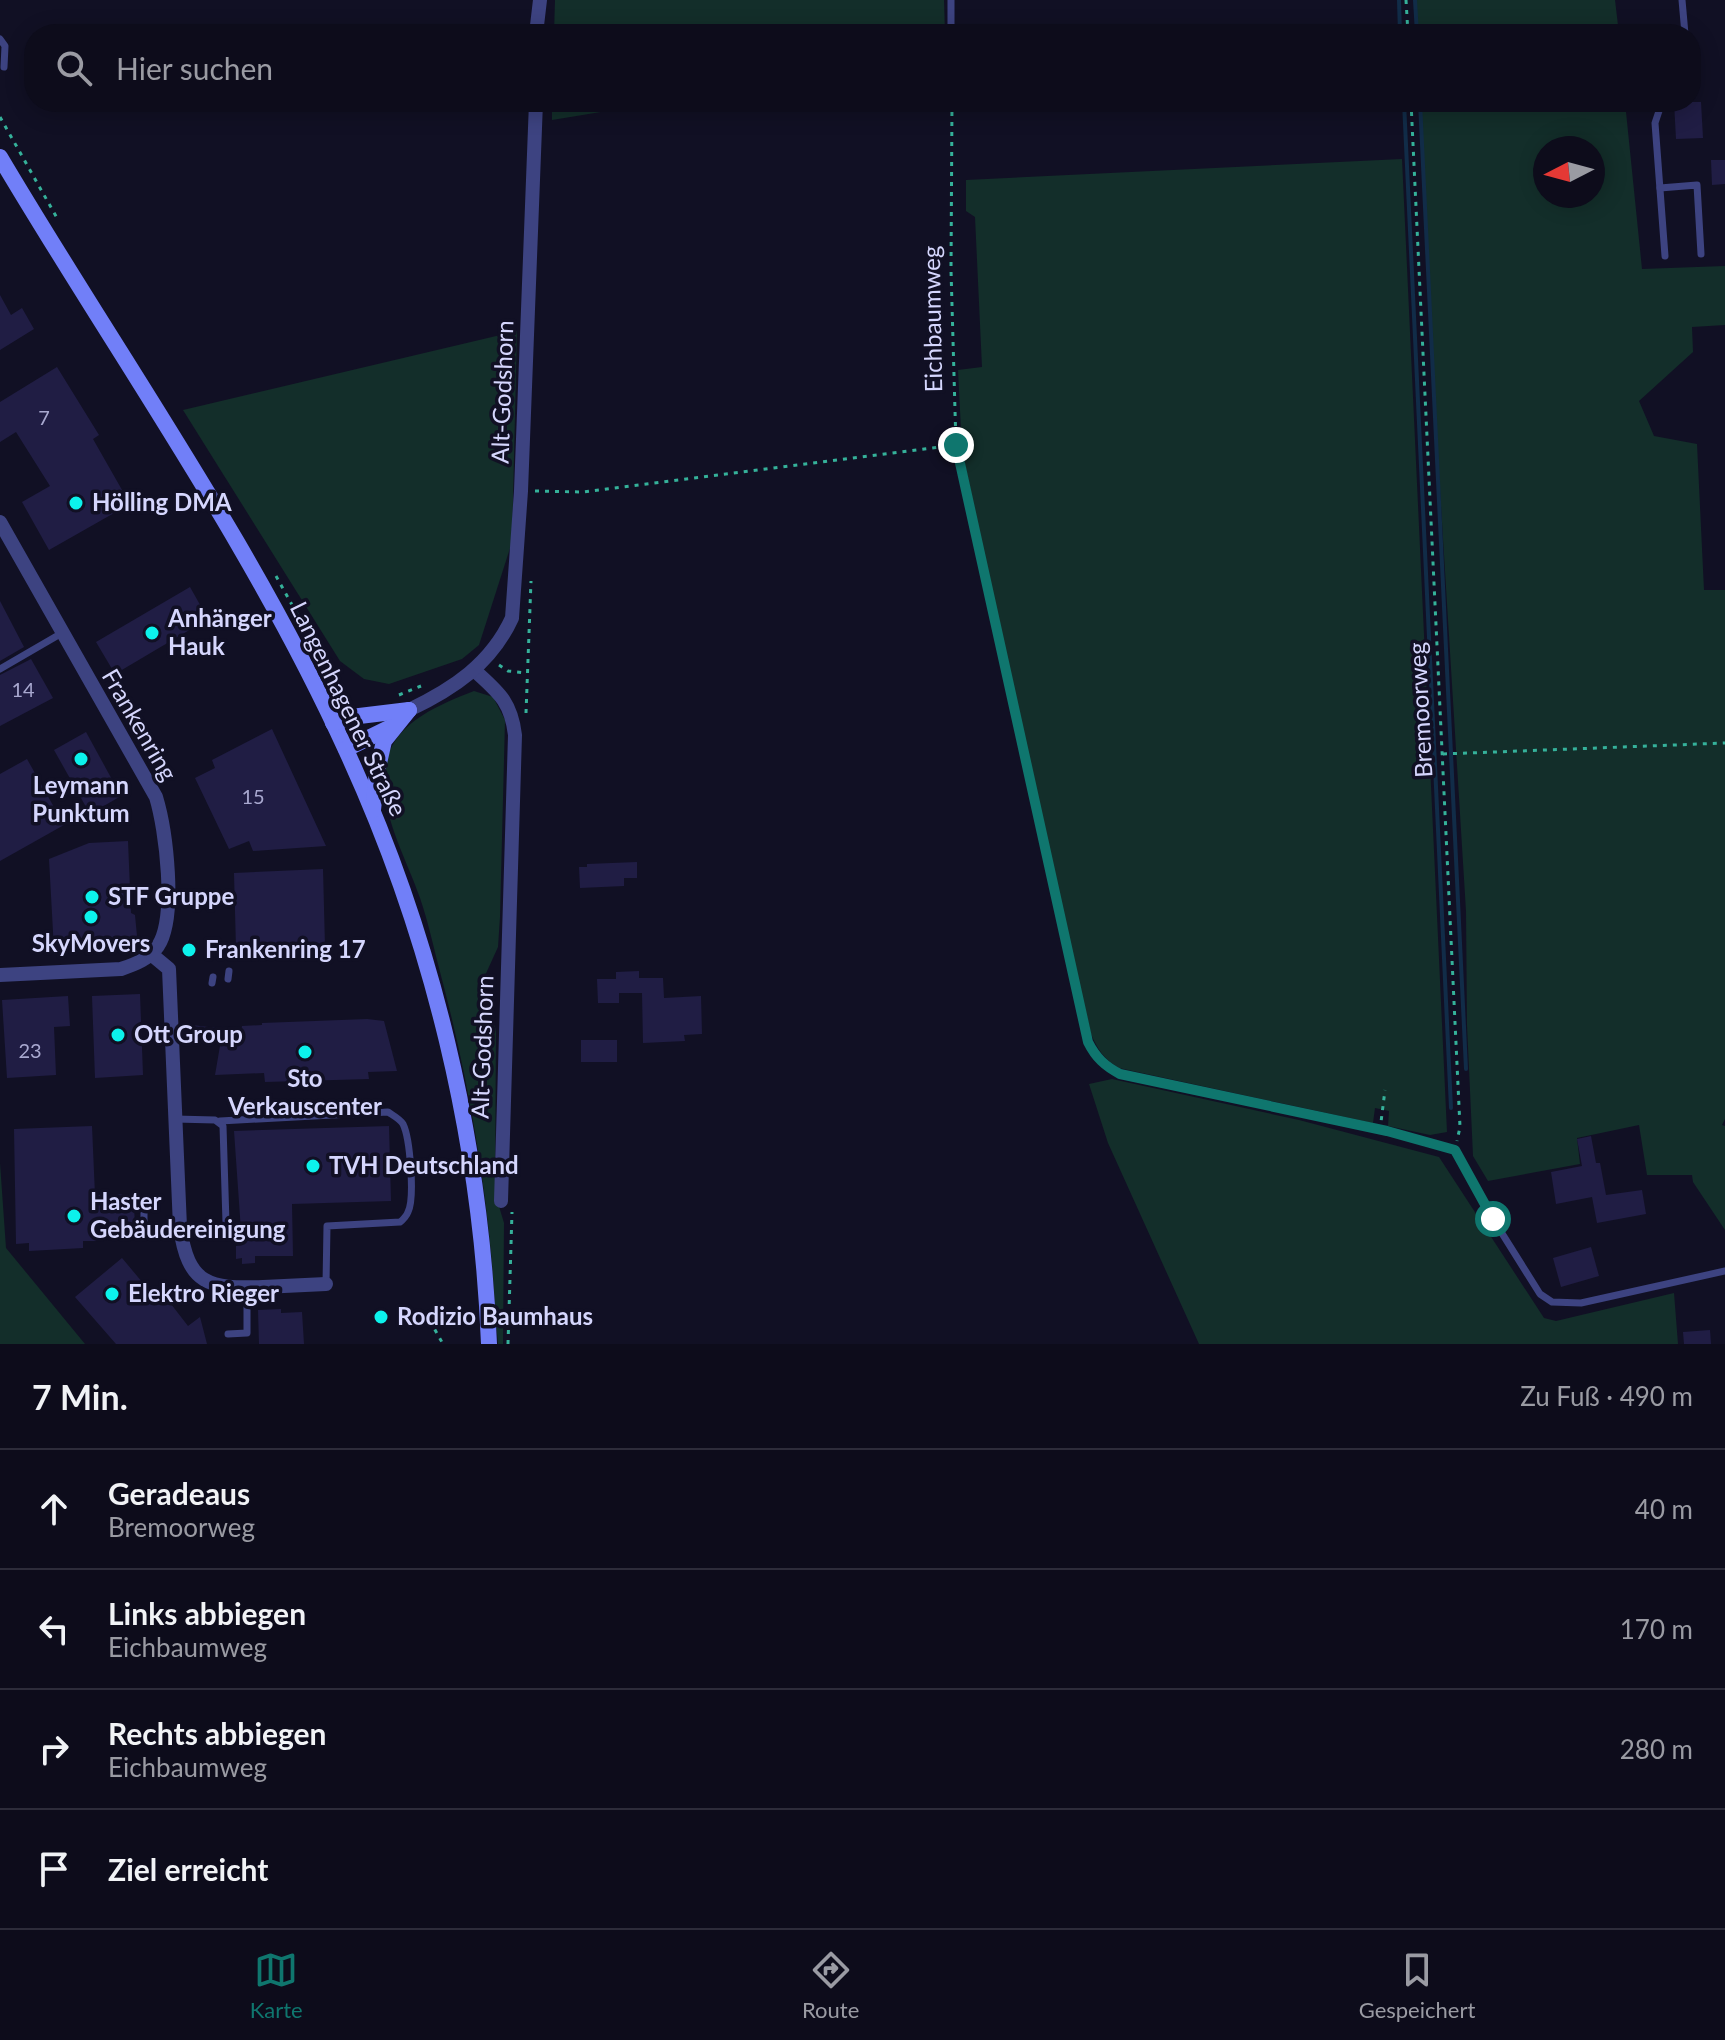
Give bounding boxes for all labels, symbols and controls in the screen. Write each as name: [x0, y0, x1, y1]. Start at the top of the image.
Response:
search box: [24, 24, 1701, 112]
icon: search: [52, 46, 96, 90]
text: Hier suchen: [116, 50, 273, 86]
north arrow: [1533, 136, 1605, 208]
street label: Eichbaumweg: [916, 245, 947, 393]
street label: Alt-Godshorn: [485, 320, 518, 464]
house number: 7: [38, 405, 50, 429]
route end: [938, 427, 974, 463]
place label: Hölling DMA: [92, 487, 232, 516]
marker: Hölling DMA: [67, 494, 85, 512]
street label: Langenhagener Straße: [285, 596, 414, 820]
place label: Anhänger Hauk: [167, 603, 272, 660]
marker: Anhänger Hauk: [143, 624, 161, 642]
street label: Bremoorweg: [1401, 642, 1438, 779]
street label: Frankenring: [97, 663, 184, 785]
house number: 14: [11, 677, 35, 701]
marker: Leymann Punktum: [72, 750, 90, 768]
place label: Leymann Punktum: [32, 770, 130, 827]
house number: 15: [241, 784, 265, 808]
place label: STF Gruppe: [108, 881, 234, 910]
marker: STF Gruppe: [83, 888, 101, 906]
marker: SkyMovers: [82, 908, 100, 926]
place label: SkyMovers: [32, 928, 150, 957]
place label: Frankenring 17: [205, 934, 366, 963]
marker: Frankenring 17: [180, 941, 198, 959]
street label: Alt-Godshorn: [465, 975, 498, 1119]
place label: Ott Group: [134, 1019, 243, 1048]
marker: Ott Group: [109, 1026, 127, 1044]
house number: 23: [18, 1038, 42, 1062]
marker: Sto Verkauscenter: [296, 1043, 314, 1061]
place label: Sto Verkauscenter: [227, 1063, 382, 1120]
place label: TVH Deutschland: [329, 1150, 519, 1179]
marker: TVH Deutschland: [304, 1157, 322, 1175]
place label: Haster Gebäudereinigung: [90, 1186, 286, 1243]
route start: [1475, 1201, 1511, 1237]
marker: Haster Gebäudereinigung: [65, 1207, 83, 1225]
place label: Elektro Rieger: [128, 1278, 279, 1307]
marker: Elektro Rieger: [103, 1285, 121, 1303]
place label: Rodizio Baumhaus: [397, 1301, 593, 1330]
marker: Rodizio Baumhaus: [372, 1308, 390, 1326]
text: 7 Min.: [32, 1376, 128, 1417]
text: Zu Fuß · 490 m: [1520, 1380, 1693, 1412]
text: Geradeaus: [108, 1475, 250, 1511]
icon: ahead: [32, 1487, 76, 1531]
text: 40 m: [1635, 1493, 1693, 1525]
text: Bremoorweg: [108, 1511, 255, 1543]
text: Links abbiegen: [108, 1595, 306, 1631]
icon: left: [32, 1607, 76, 1651]
text: 170 m: [1620, 1613, 1693, 1645]
text: Eichbaumweg: [108, 1631, 267, 1663]
text: Rechts abbiegen: [108, 1715, 327, 1751]
icon: right: [32, 1727, 76, 1771]
text: 280 m: [1620, 1733, 1693, 1765]
text: Eichbaumweg: [108, 1751, 267, 1783]
icon: arrive: [32, 1847, 76, 1891]
text: Ziel erreicht: [108, 1851, 268, 1887]
tab: Karte: [250, 1948, 303, 2023]
tab: Route: [802, 1948, 859, 2023]
tab: Gespeichert: [1359, 1948, 1475, 2023]

